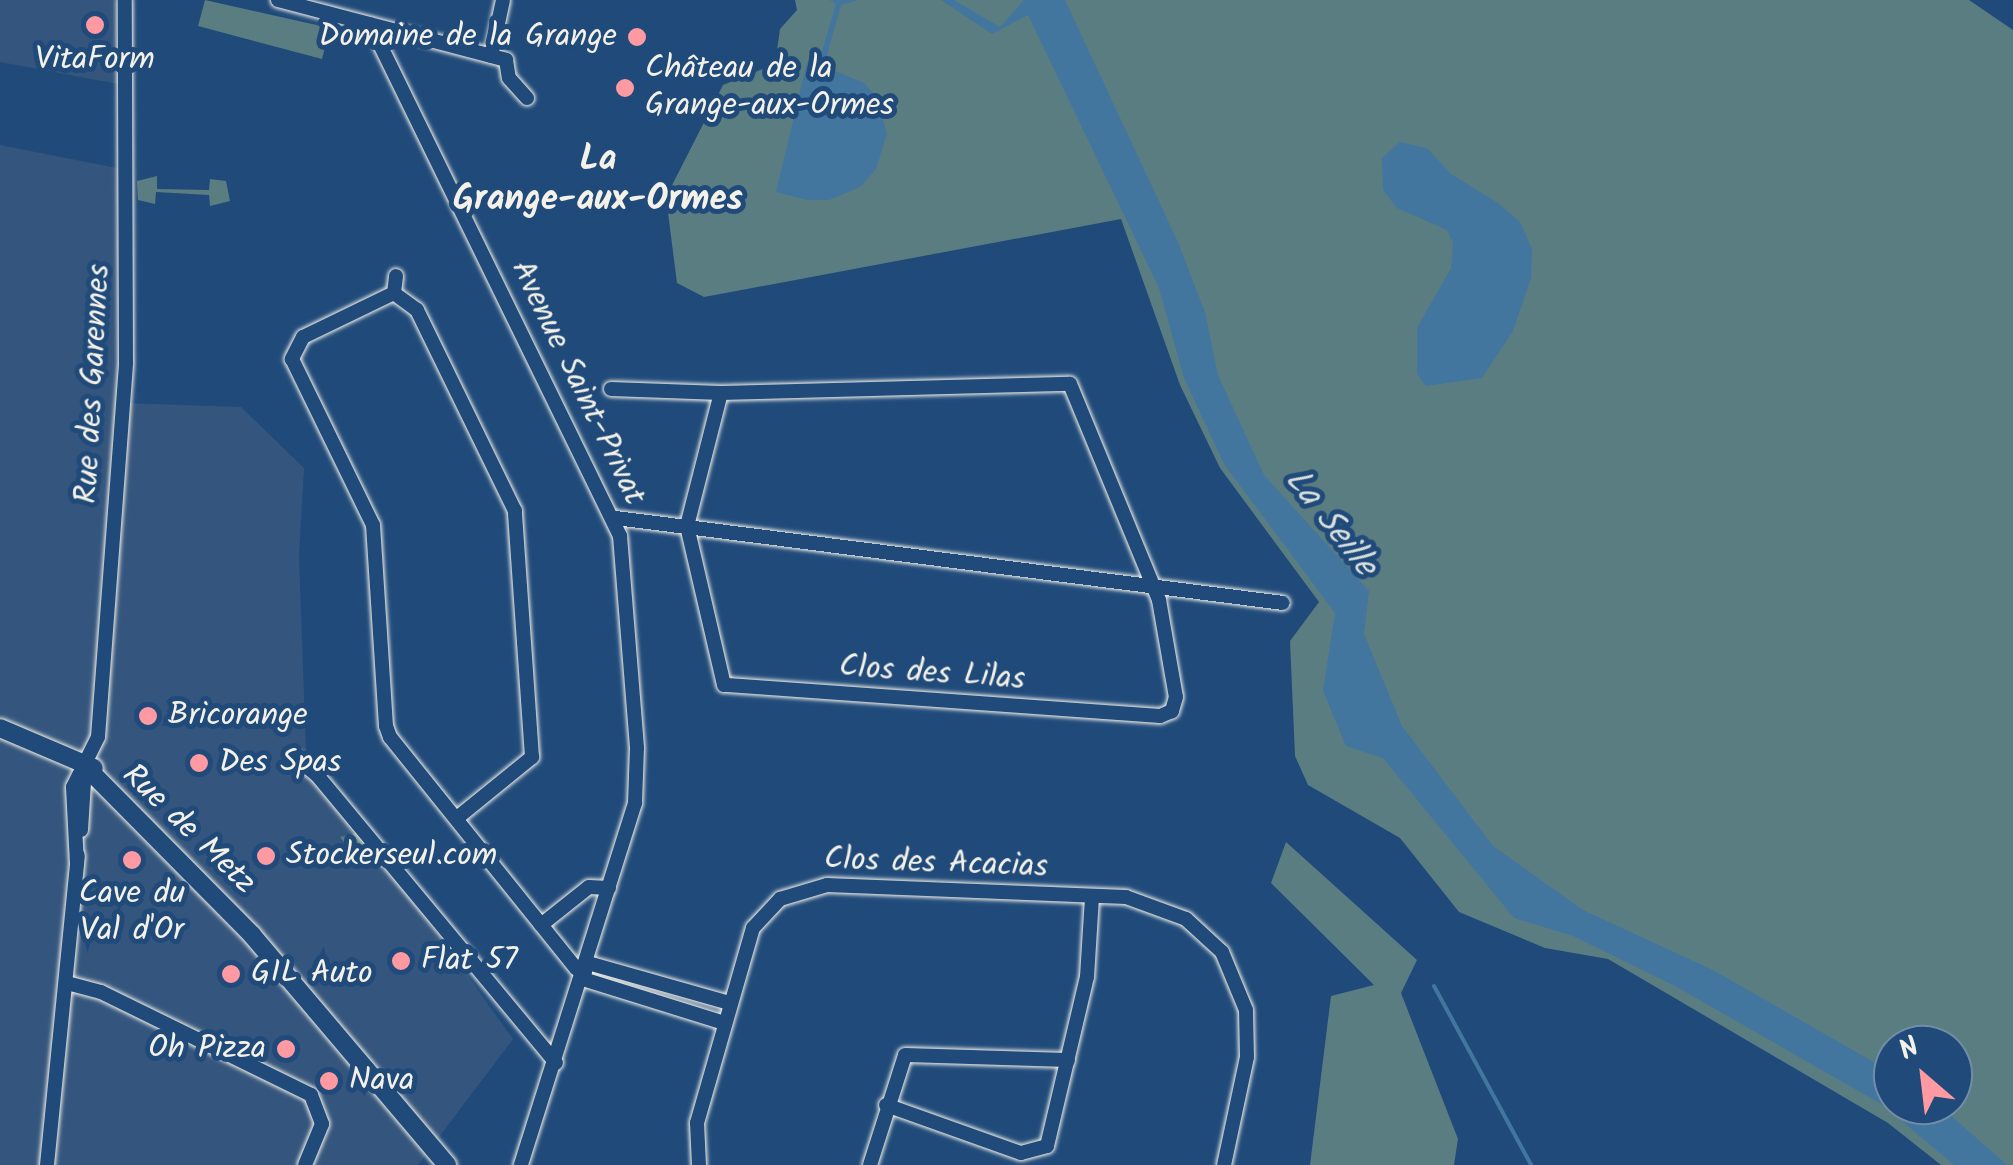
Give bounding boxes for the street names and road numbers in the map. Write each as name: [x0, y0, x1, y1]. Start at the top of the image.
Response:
street label: Avenue Saint-Privat: [501, 254, 653, 512]
street label: Rue des Garennes: [69, 263, 119, 505]
street label: Clos des Lilas: [838, 648, 1026, 700]
street label: Rue de Metz: [113, 757, 263, 903]
street label: Clos des Acacias: [823, 841, 1049, 887]

